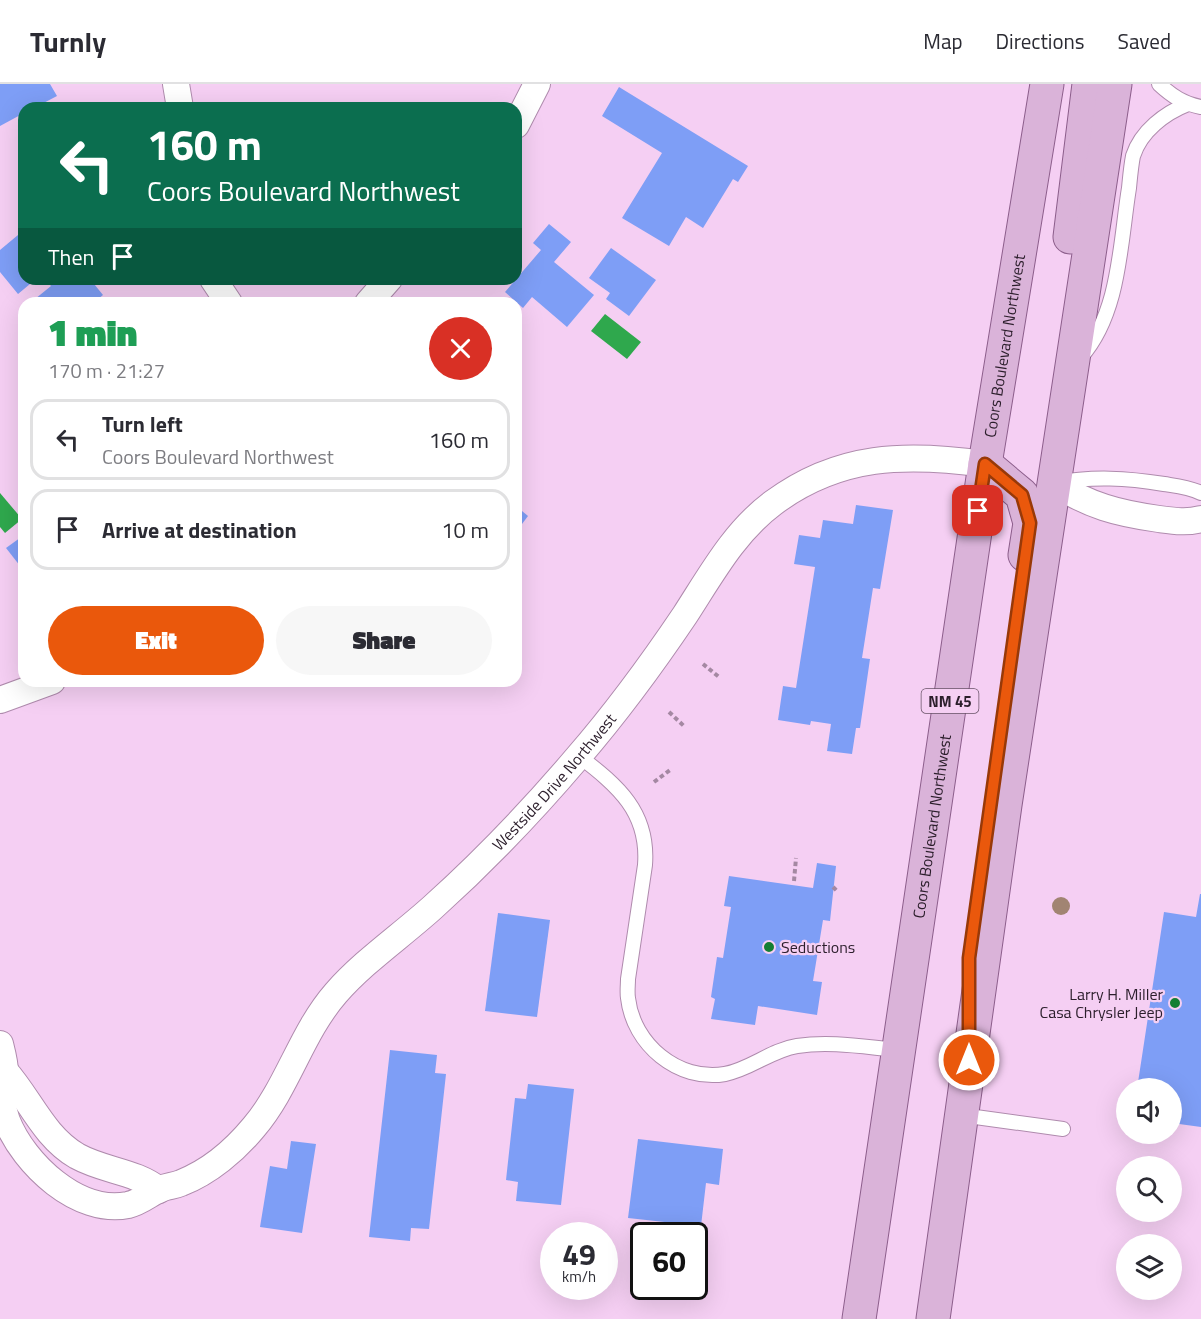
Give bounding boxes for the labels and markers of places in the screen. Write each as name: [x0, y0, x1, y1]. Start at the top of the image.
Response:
pin: [952, 485, 1003, 536]
place label: Seductions: [781, 935, 855, 959]
marker: Seductions: [762, 940, 776, 954]
place label: Larry H. Miller Casa Chrysler Jeep: [1039, 982, 1163, 1024]
marker: Larry H. Miller Casa Chrysler Jeep: [1168, 996, 1182, 1010]

